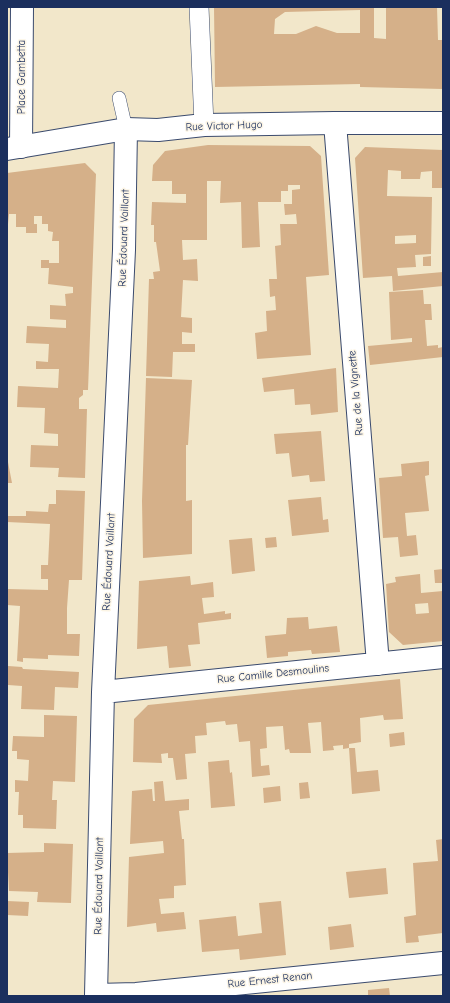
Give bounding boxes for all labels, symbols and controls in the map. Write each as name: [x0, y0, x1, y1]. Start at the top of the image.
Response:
street label: Place Gambetta: [15, 40, 29, 114]
street label: Rue Victor Hugo: [185, 118, 263, 134]
street label: Rue Édouard Vaillant: [116, 189, 132, 287]
street label: Rue de la Vignette: [346, 350, 366, 436]
street label: Rue Édouard Vaillant: [100, 513, 118, 611]
street label: Rue Camille Desmoulins: [216, 662, 330, 686]
street label: Rue Édouard Vaillant: [92, 837, 106, 935]
street label: Rue Ernest Renan: [227, 969, 313, 991]

